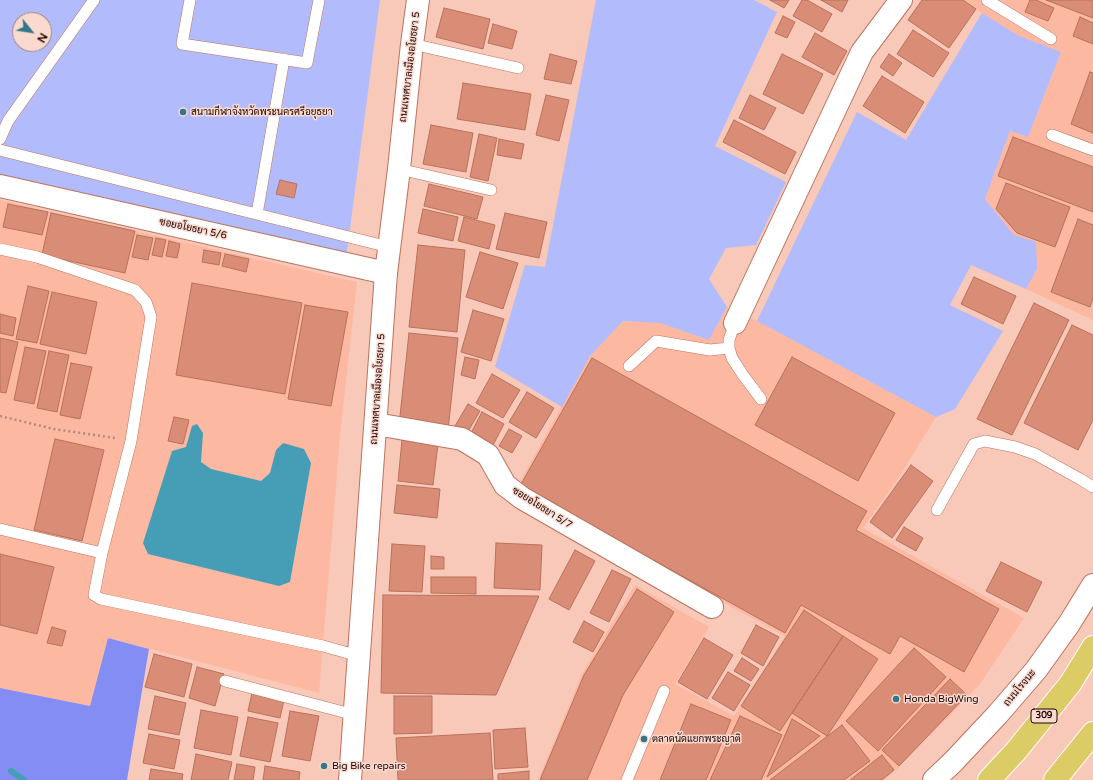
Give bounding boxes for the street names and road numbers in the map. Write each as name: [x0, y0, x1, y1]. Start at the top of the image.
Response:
street label: ถนนเทศบาลเมืองอโยธยา 5: [397, 11, 423, 123]
street label: ซอยอโยธยา 5/6: [158, 216, 228, 242]
street label: ถนนเทศบาลเมืองอโยธยา 5: [368, 333, 388, 445]
street label: ซอยอโยธยา 5/7: [510, 485, 574, 531]
street label: ถนนโรจนะ: [1001, 667, 1039, 709]
road number: 309: [1031, 709, 1057, 723]

